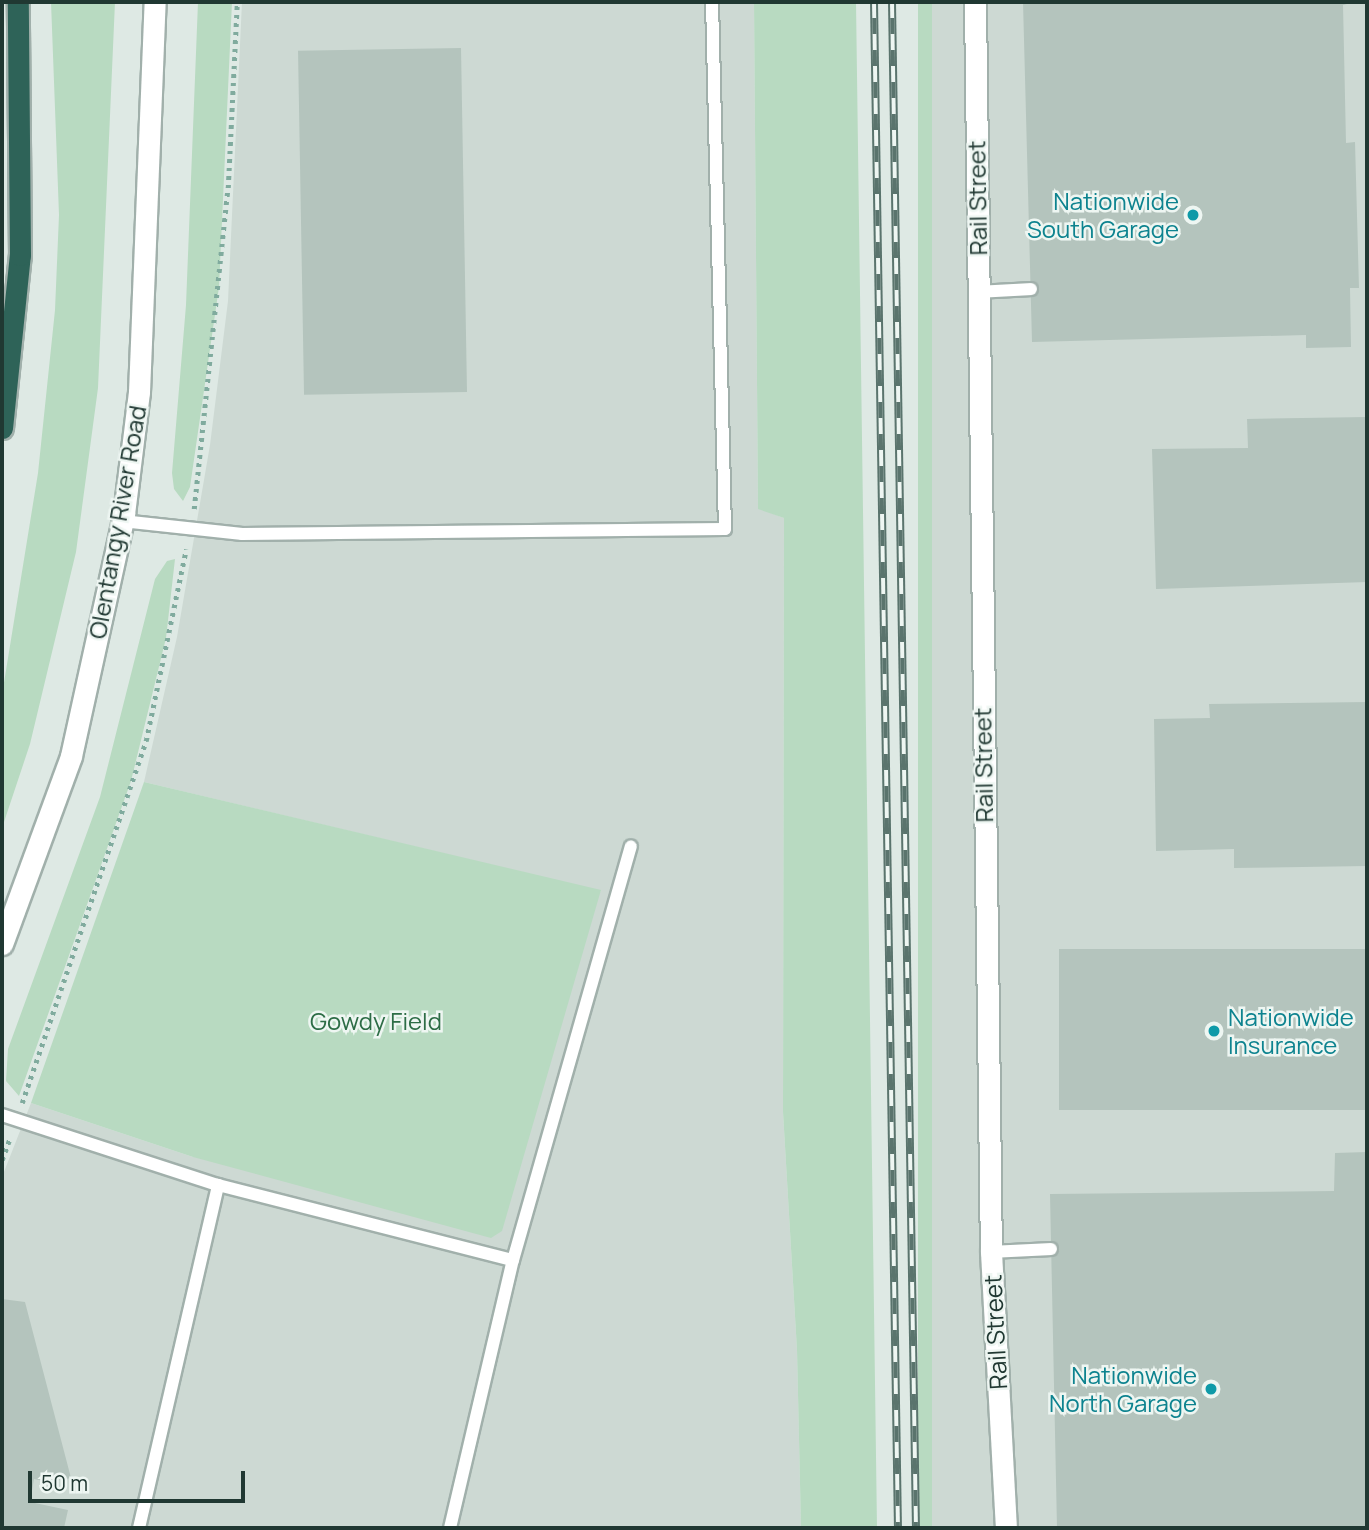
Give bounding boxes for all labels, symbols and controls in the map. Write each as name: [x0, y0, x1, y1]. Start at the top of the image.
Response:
street label: Rail Street: [962, 140, 992, 256]
place label: Nationwide South Garage: [1027, 187, 1179, 243]
marker: Nationwide South Garage: [1185, 207, 1201, 223]
street label: Olentangy River Road: [82, 403, 152, 641]
street label: Rail Street: [968, 707, 998, 823]
place label: Nationwide Insurance: [1228, 1003, 1354, 1059]
park label: Gowdy Field: [310, 1007, 442, 1035]
marker: Nationwide Insurance: [1206, 1023, 1222, 1039]
street label: Rail Street: [978, 1274, 1012, 1390]
place label: Nationwide North Garage: [1049, 1361, 1197, 1417]
marker: Nationwide North Garage: [1203, 1381, 1219, 1397]
scale bar: [32, 1456, 248, 1500]
text: 50 m: [41, 1469, 88, 1497]

